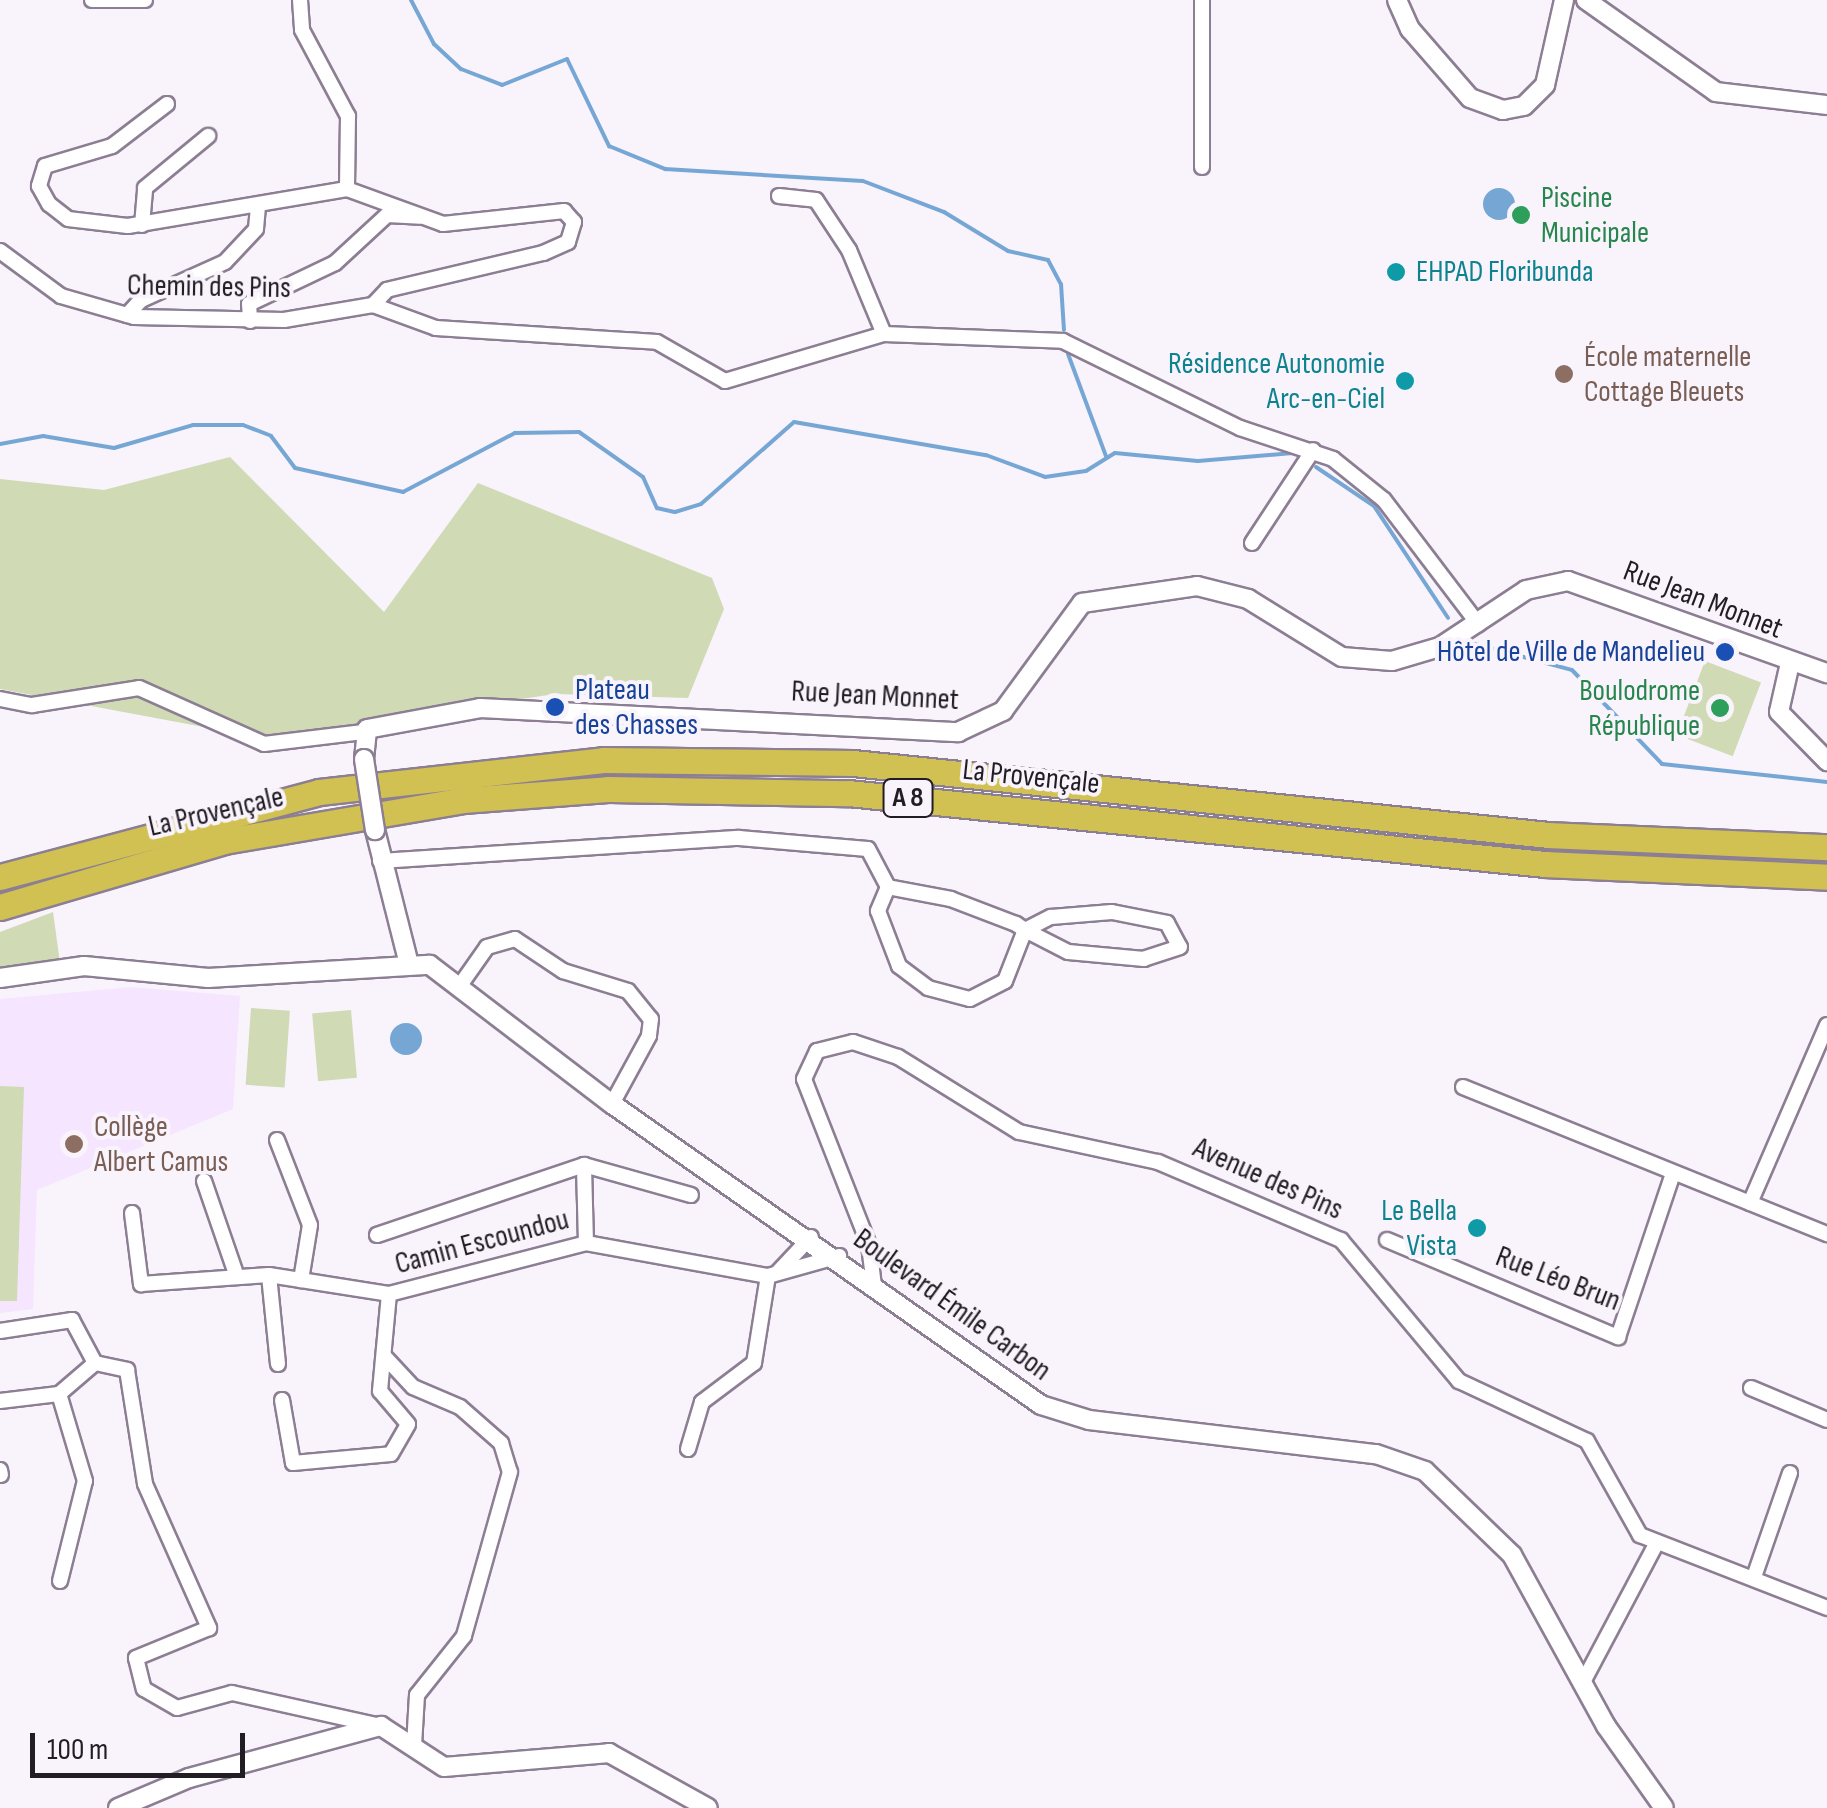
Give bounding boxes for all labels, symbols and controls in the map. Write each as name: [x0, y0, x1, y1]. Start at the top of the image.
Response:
place label: Piscine Municipale: [1541, 180, 1649, 250]
marker: Piscine Municipale: [1510, 204, 1532, 226]
place label: EHPAD Floribunda: [1416, 254, 1593, 290]
marker: EHPAD Floribunda: [1385, 261, 1407, 283]
street label: Chemin des Pins: [127, 268, 291, 306]
place label: École maternelle Cottage Bleuets: [1584, 339, 1751, 410]
place label: Résidence Autonomie Arc-en-Ciel: [1168, 346, 1385, 416]
marker: École maternelle Cottage Bleuets: [1553, 363, 1575, 385]
marker: Résidence Autonomie Arc-en-Ciel: [1394, 370, 1416, 392]
street label: Rue Jean Monnet: [1618, 553, 1788, 647]
place label: Hôtel de Ville de Mandelieu: [1437, 634, 1705, 670]
marker: Hôtel de Ville de Mandelieu: [1714, 641, 1736, 663]
place label: Plateau des Chasses: [575, 672, 698, 742]
place label: Boulodrome République: [1579, 673, 1700, 744]
street label: Rue Jean Monnet: [790, 674, 960, 718]
marker: Plateau des Chasses: [544, 696, 566, 718]
marker: Boulodrome République: [1709, 697, 1731, 719]
street label: La Provençale: [961, 752, 1101, 802]
road number: A 8: [880, 775, 936, 821]
street label: La Provençale: [145, 779, 287, 845]
place label: Collège Albert Camus: [94, 1109, 228, 1180]
street label: Avenue des Pins: [1188, 1130, 1348, 1228]
marker: Collège Albert Camus: [63, 1133, 85, 1155]
place label: Le Bella Vista: [1381, 1193, 1457, 1264]
street label: Camin Escoundou: [391, 1202, 573, 1282]
marker: Le Bella Vista: [1466, 1217, 1488, 1239]
street label: Boulevard Émile Carbon: [846, 1221, 1058, 1389]
street label: Rue Léo Brun: [1491, 1239, 1625, 1319]
scale bar: [35, 1713, 250, 1775]
text: 100 m: [47, 1732, 108, 1768]

